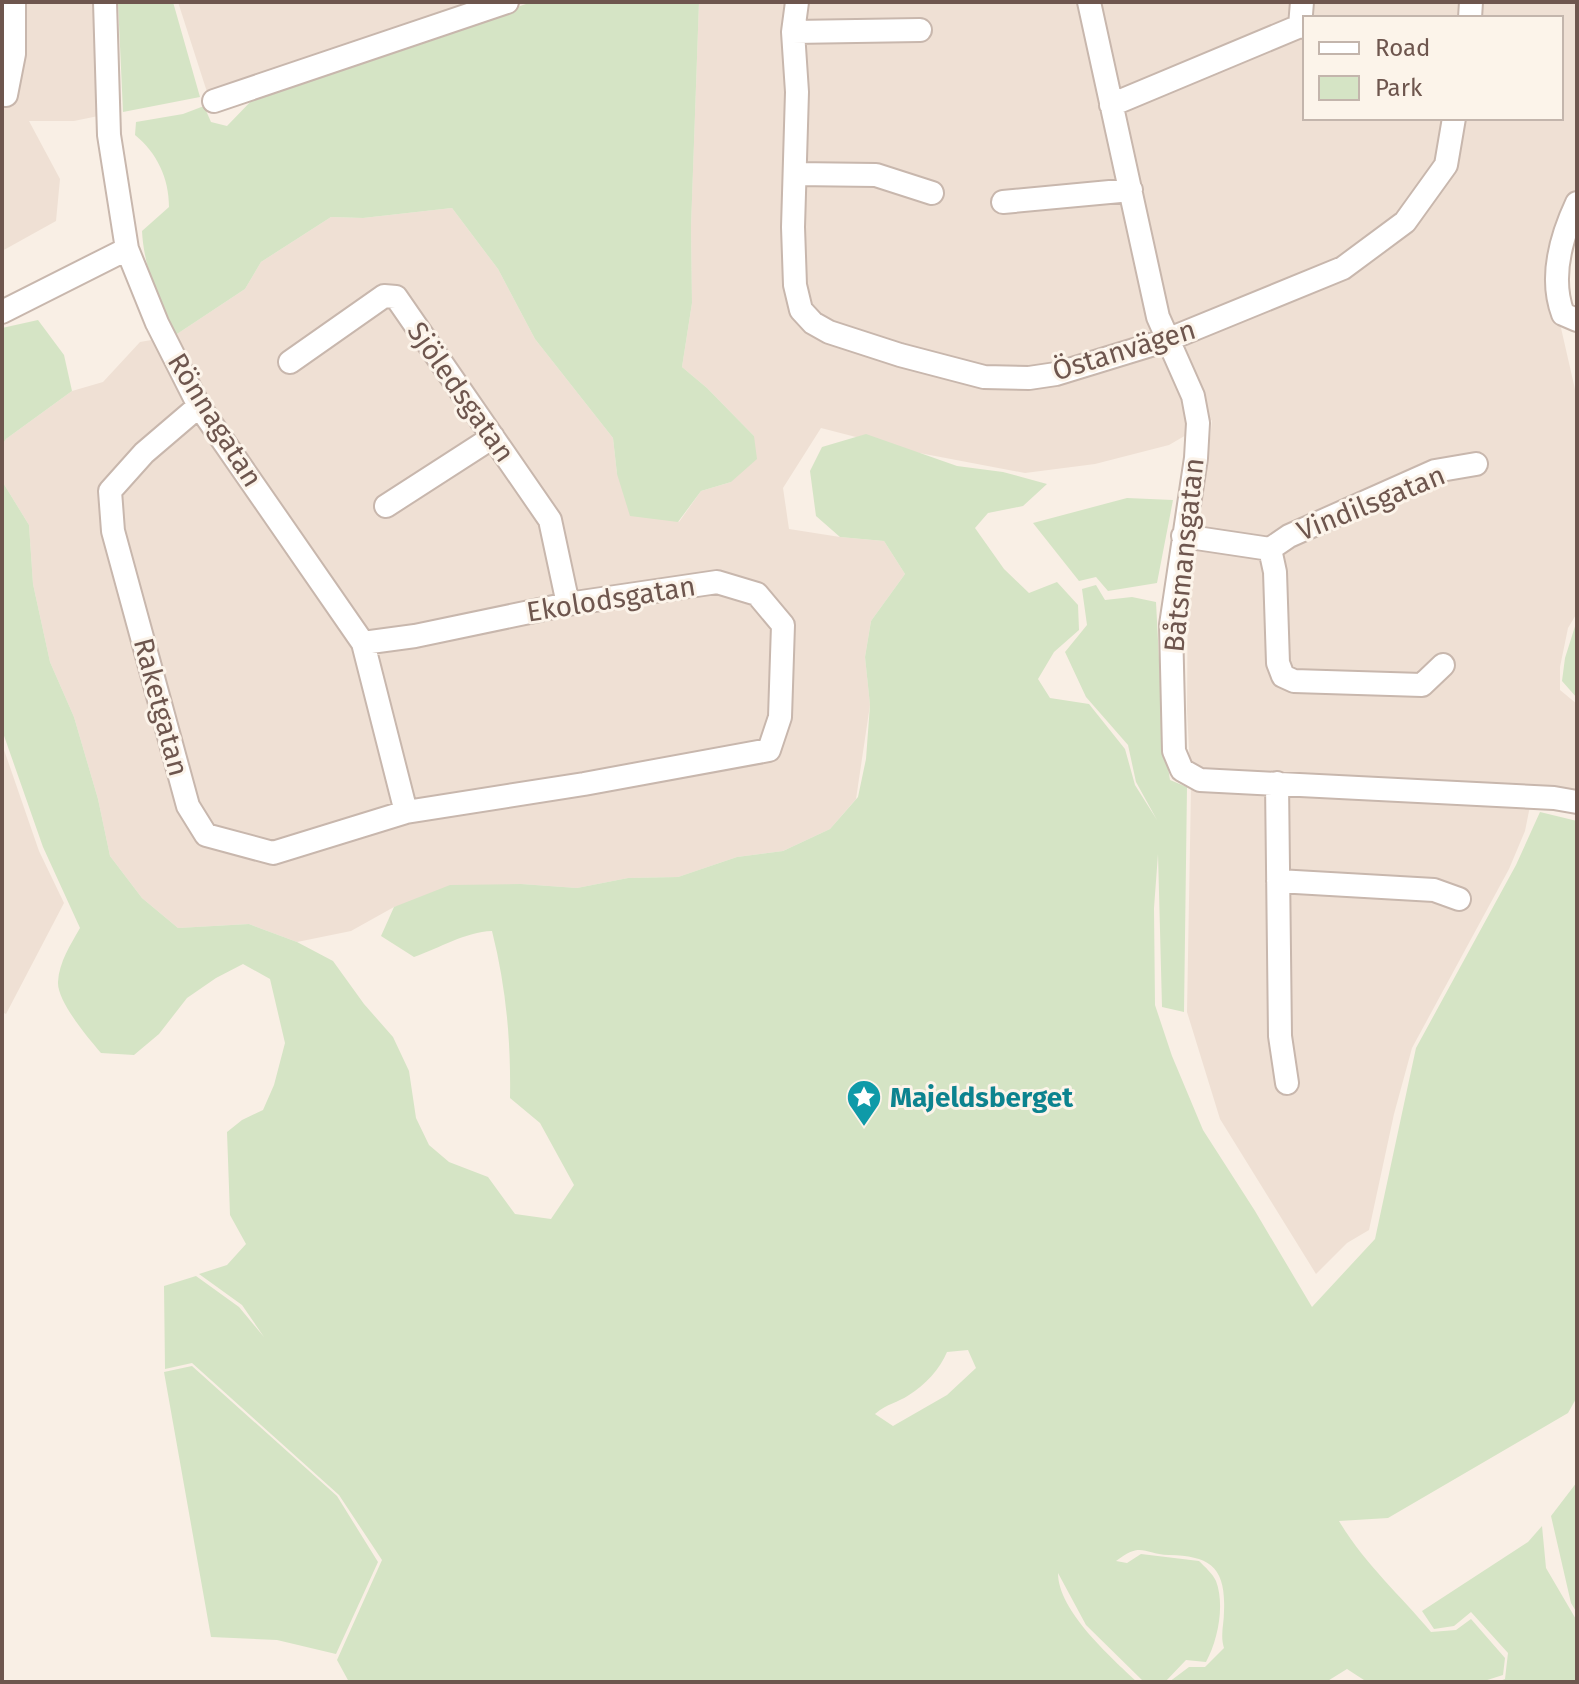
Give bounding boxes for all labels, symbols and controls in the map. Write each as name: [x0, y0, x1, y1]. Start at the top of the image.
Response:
legend: [1303, 16, 1563, 120]
text: Road: [1375, 34, 1430, 62]
text: Park: [1375, 74, 1423, 102]
street label: Östanvägen: [1048, 313, 1200, 387]
street label: Sjöledsgatan: [401, 316, 521, 468]
street label: Rönnagatan: [161, 347, 269, 493]
street label: Båtsmansgatan: [1157, 456, 1211, 654]
street label: Vindilsgatan: [1292, 458, 1450, 548]
street label: Ekolodsgatan: [524, 569, 698, 629]
street label: Raketgatan: [127, 634, 195, 780]
place icon: Majeldsberget: [845, 1078, 883, 1128]
place label: Majeldsberget: [890, 1081, 1074, 1114]

